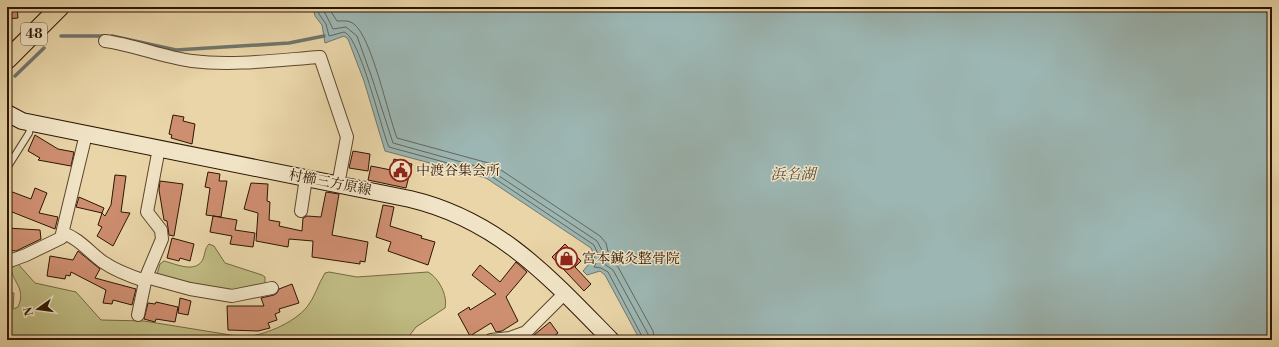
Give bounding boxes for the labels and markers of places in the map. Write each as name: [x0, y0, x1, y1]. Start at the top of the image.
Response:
public building icon: 中渡谷集会所: [387, 158, 413, 184]
place label: 中渡谷集会所: [416, 162, 500, 180]
shop icon: 宮本鍼灸整骨院: [554, 246, 580, 272]
place label: 宮本鍼灸整骨院: [582, 250, 680, 268]

